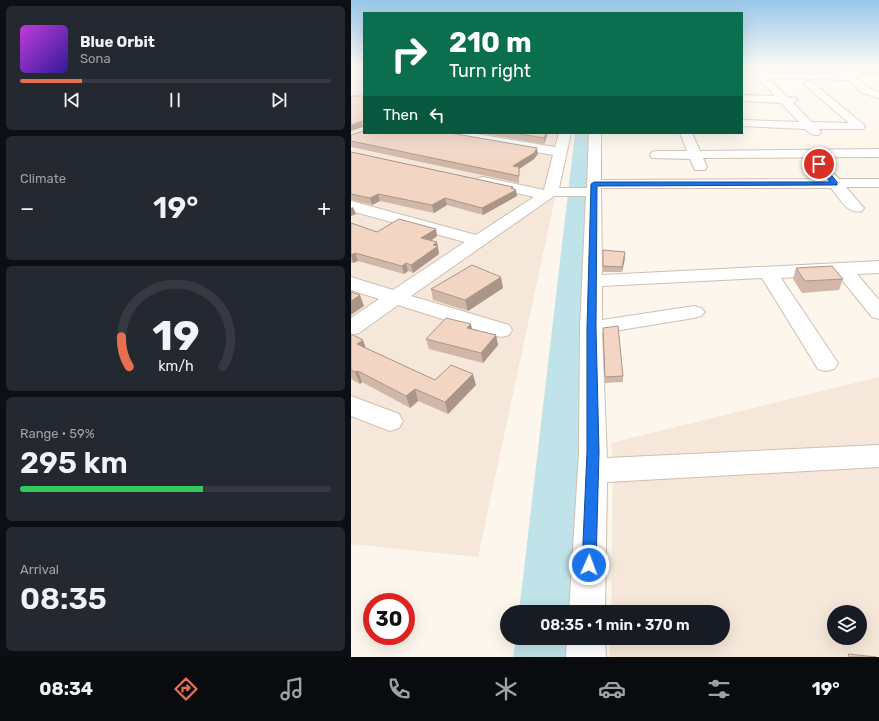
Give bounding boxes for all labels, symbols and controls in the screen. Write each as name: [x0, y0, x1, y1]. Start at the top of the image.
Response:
text: 210 m: [449, 26, 532, 59]
icon: right: [383, 28, 435, 80]
text: Blue Orbit: [80, 33, 155, 51]
text: Sona: [80, 51, 111, 66]
text: Turn right: [449, 60, 531, 82]
icon: previous: [61, 89, 83, 111]
icon: pause: [164, 89, 186, 111]
icon: next: [268, 89, 290, 111]
icon: left: [426, 104, 448, 126]
text: Then: [383, 106, 418, 124]
pin: [802, 147, 836, 181]
icon: arrive: [808, 153, 830, 175]
text: Climate: [20, 171, 66, 186]
text: 19°: [153, 190, 198, 226]
text: −: [20, 195, 34, 222]
text: +: [317, 195, 331, 222]
text: 19: [152, 310, 199, 359]
text: km/h: [158, 357, 193, 374]
text: Range · 59%: [20, 426, 95, 441]
text: 295 km: [20, 445, 128, 481]
position arrow: [568, 544, 610, 586]
text: Arrival: [20, 562, 59, 577]
text: 08:35: [20, 581, 107, 617]
speed limit sign: 30: [363, 593, 415, 645]
map controls: [827, 605, 867, 645]
button: layers: [827, 605, 867, 645]
text: 08:35 · 1 min · 370 m: [540, 616, 690, 634]
icon: directions: [172, 675, 200, 703]
icon: music: [278, 675, 306, 703]
icon: phone: [385, 675, 413, 703]
icon: climate: [492, 675, 520, 703]
icon: car: [598, 675, 626, 703]
icon: filters: [705, 675, 733, 703]
text: 08:34: [39, 678, 93, 700]
text: 19°: [812, 678, 840, 700]

